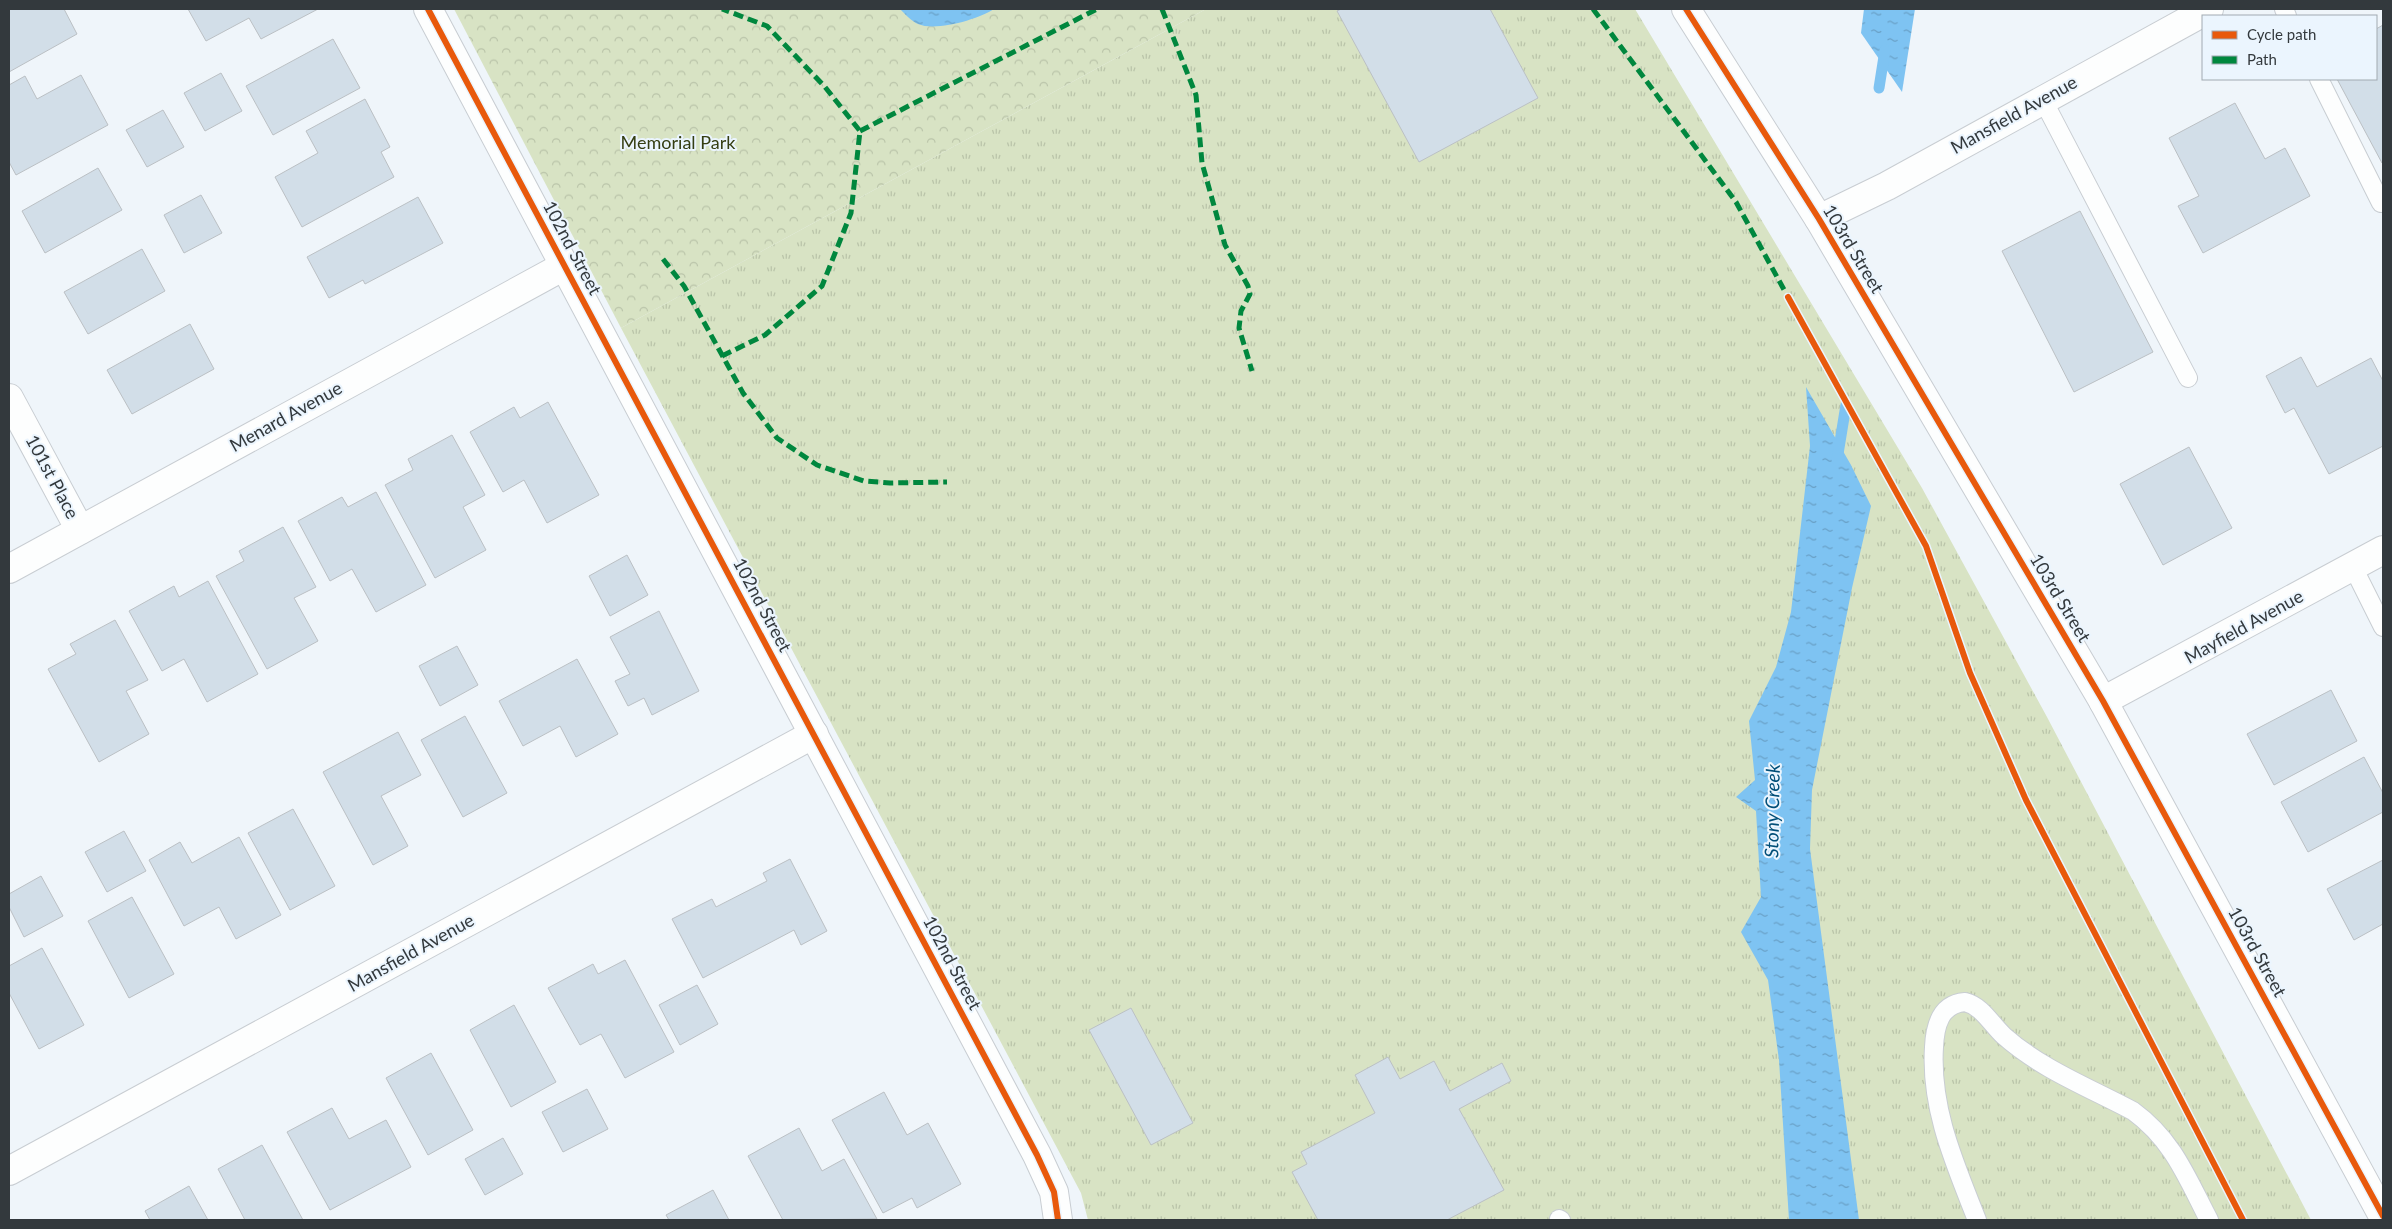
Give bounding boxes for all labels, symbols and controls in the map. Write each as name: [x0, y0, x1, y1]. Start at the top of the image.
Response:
legend: [2202, 15, 2377, 80]
text: Cycle path: [2247, 25, 2316, 43]
text: Path: [2247, 50, 2277, 68]
street label: Mansfield Avenue: [1947, 70, 2080, 158]
park label: Memorial Park: [621, 131, 736, 153]
street label: 102nd Street: [539, 197, 607, 299]
street label: 103rd Street: [1819, 200, 1889, 297]
street label: Menard Avenue: [226, 376, 345, 456]
street label: 101st Place: [22, 431, 84, 522]
street label: 103rd Street: [2026, 549, 2096, 646]
street label: 102nd Street: [729, 554, 797, 656]
street label: Mayfield Avenue: [2180, 584, 2307, 668]
water label: Stony Creek: [1759, 763, 1784, 858]
street label: 103rd Street: [2224, 903, 2292, 1001]
street label: Mansfield Avenue: [344, 908, 477, 996]
street label: 102nd Street: [919, 912, 987, 1014]

